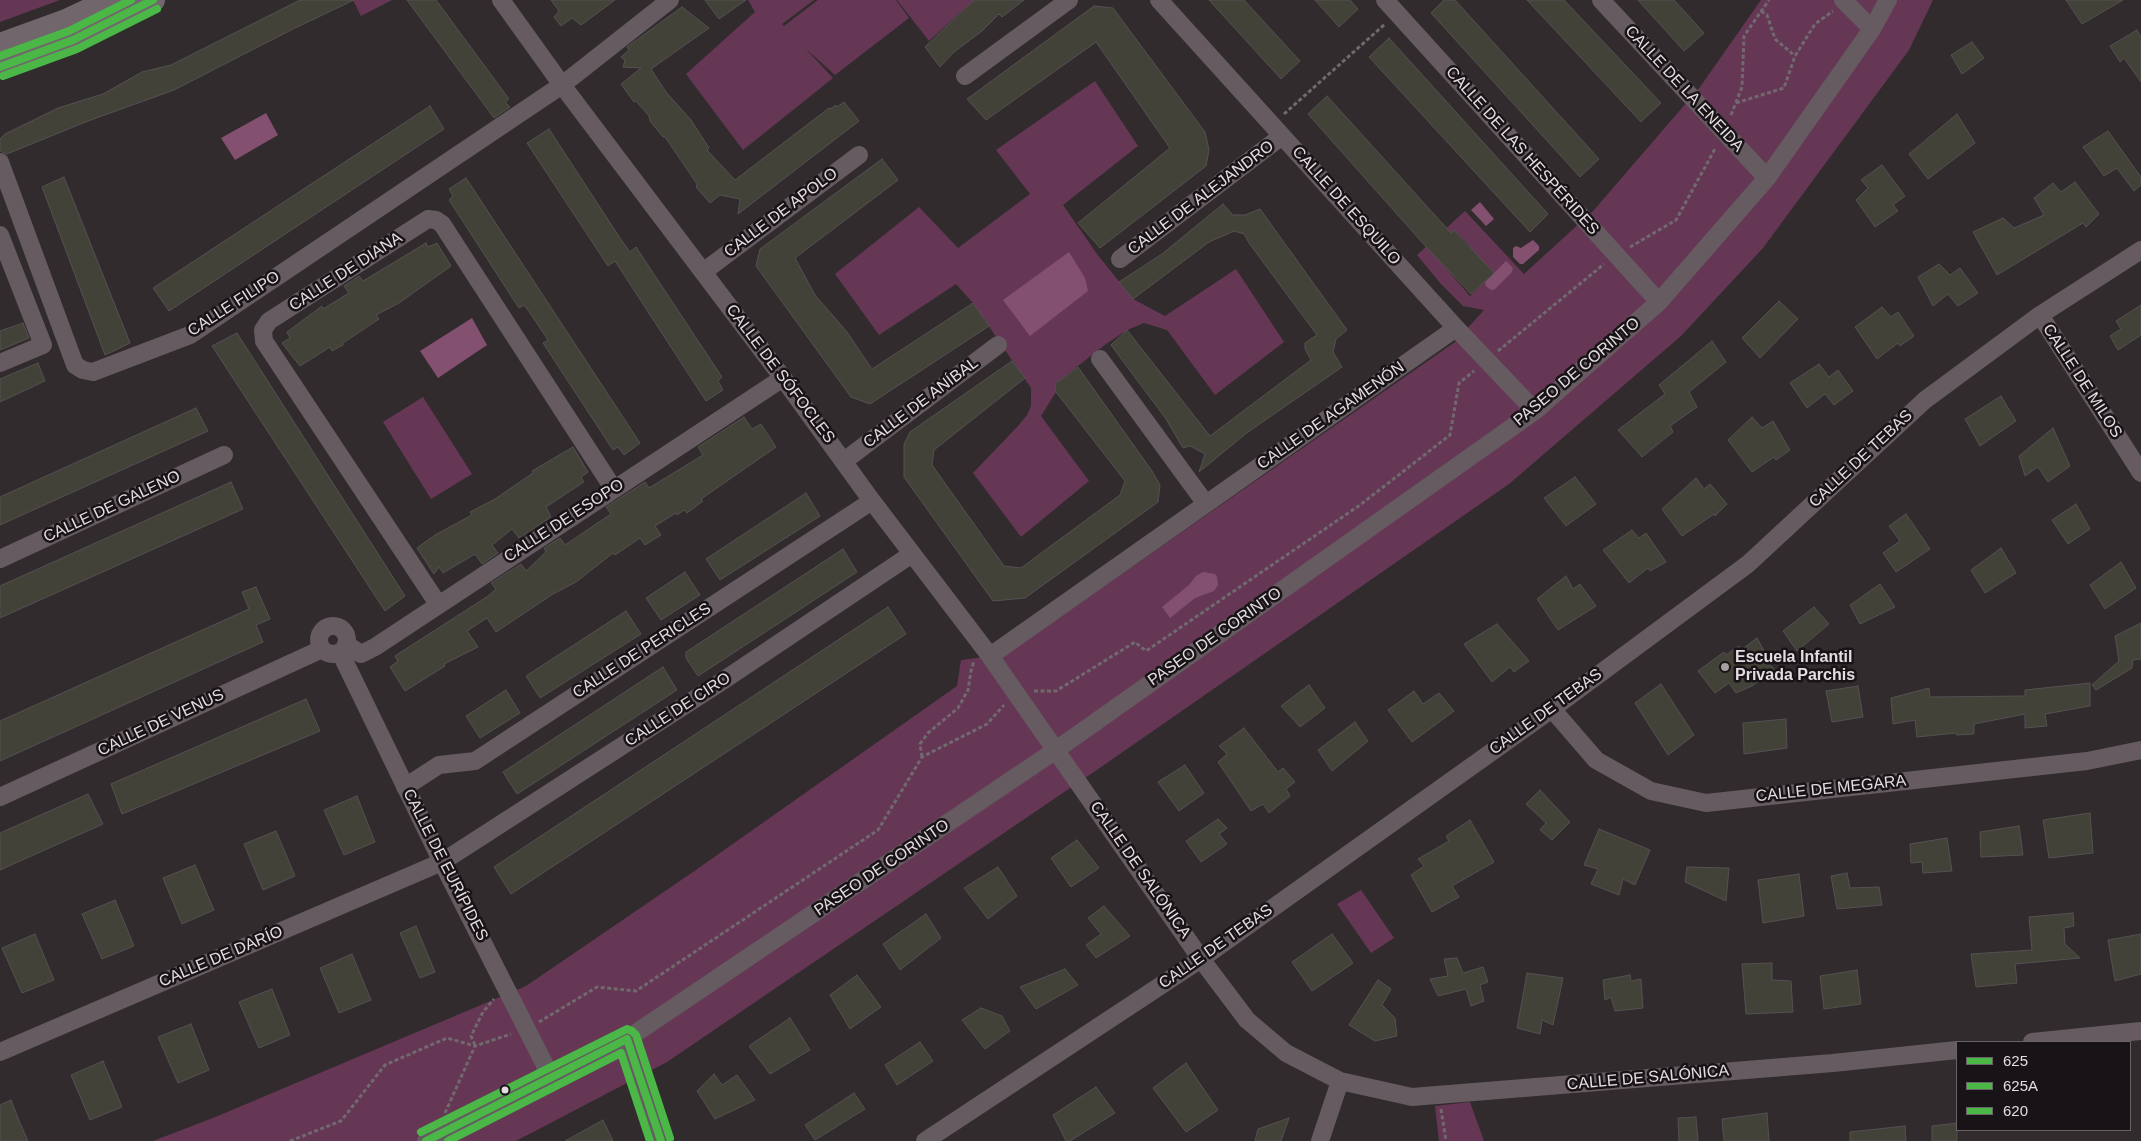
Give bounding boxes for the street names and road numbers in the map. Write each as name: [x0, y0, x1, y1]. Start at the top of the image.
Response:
street label: CALLE DE LA ENEIDA: [1621, 22, 1747, 156]
street label: CALLE DE LAS HESPÉRIDES: [1441, 63, 1603, 239]
street label: CALLE DE ALEJANDRO: [1124, 137, 1278, 259]
street label: CALLE DE ESQUILO: [1288, 143, 1404, 269]
street label: CALLE DE APOLO: [721, 164, 841, 262]
street label: CALLE DE DIANA: [286, 228, 406, 316]
street label: CALLE FILIPO: [184, 267, 284, 341]
street label: CALLE DE SÓFOCLES: [721, 301, 839, 447]
street label: PASEO DE CORINTO: [1510, 314, 1644, 430]
street label: CALLE DE MILOS: [2038, 321, 2126, 441]
street label: CALLE DE ANÍBAL: [860, 354, 982, 452]
street label: CALLE DE AGAMENÓN: [1254, 358, 1408, 474]
street label: CALLE DE TEBAS: [1805, 406, 1917, 512]
street label: CALLE DE GALENO: [41, 467, 183, 547]
street label: CALLE DE ESOPO: [501, 475, 627, 567]
street label: PASEO DE CORINTO: [1145, 584, 1285, 690]
street label: CALLE DE PERICLES: [569, 599, 715, 703]
street label: CALLE DE TEBAS: [1486, 665, 1606, 759]
street label: CALLE DE CIRO: [622, 669, 734, 751]
street label: CALLE DE VENUS: [95, 685, 227, 761]
street label: CALLE DE MEGARA: [1755, 772, 1907, 806]
street label: CALLE DE EURÍPIDES: [398, 786, 492, 944]
street label: CALLE DE SALÓNICA: [1085, 798, 1195, 942]
street label: PASEO DE CORINTO: [811, 816, 953, 920]
street label: CALLE DE TEBAS: [1155, 901, 1277, 993]
street label: CALLE DE DARÍO: [156, 922, 286, 992]
street label: CALLE DE SALÓNICA: [1566, 1061, 1730, 1095]

